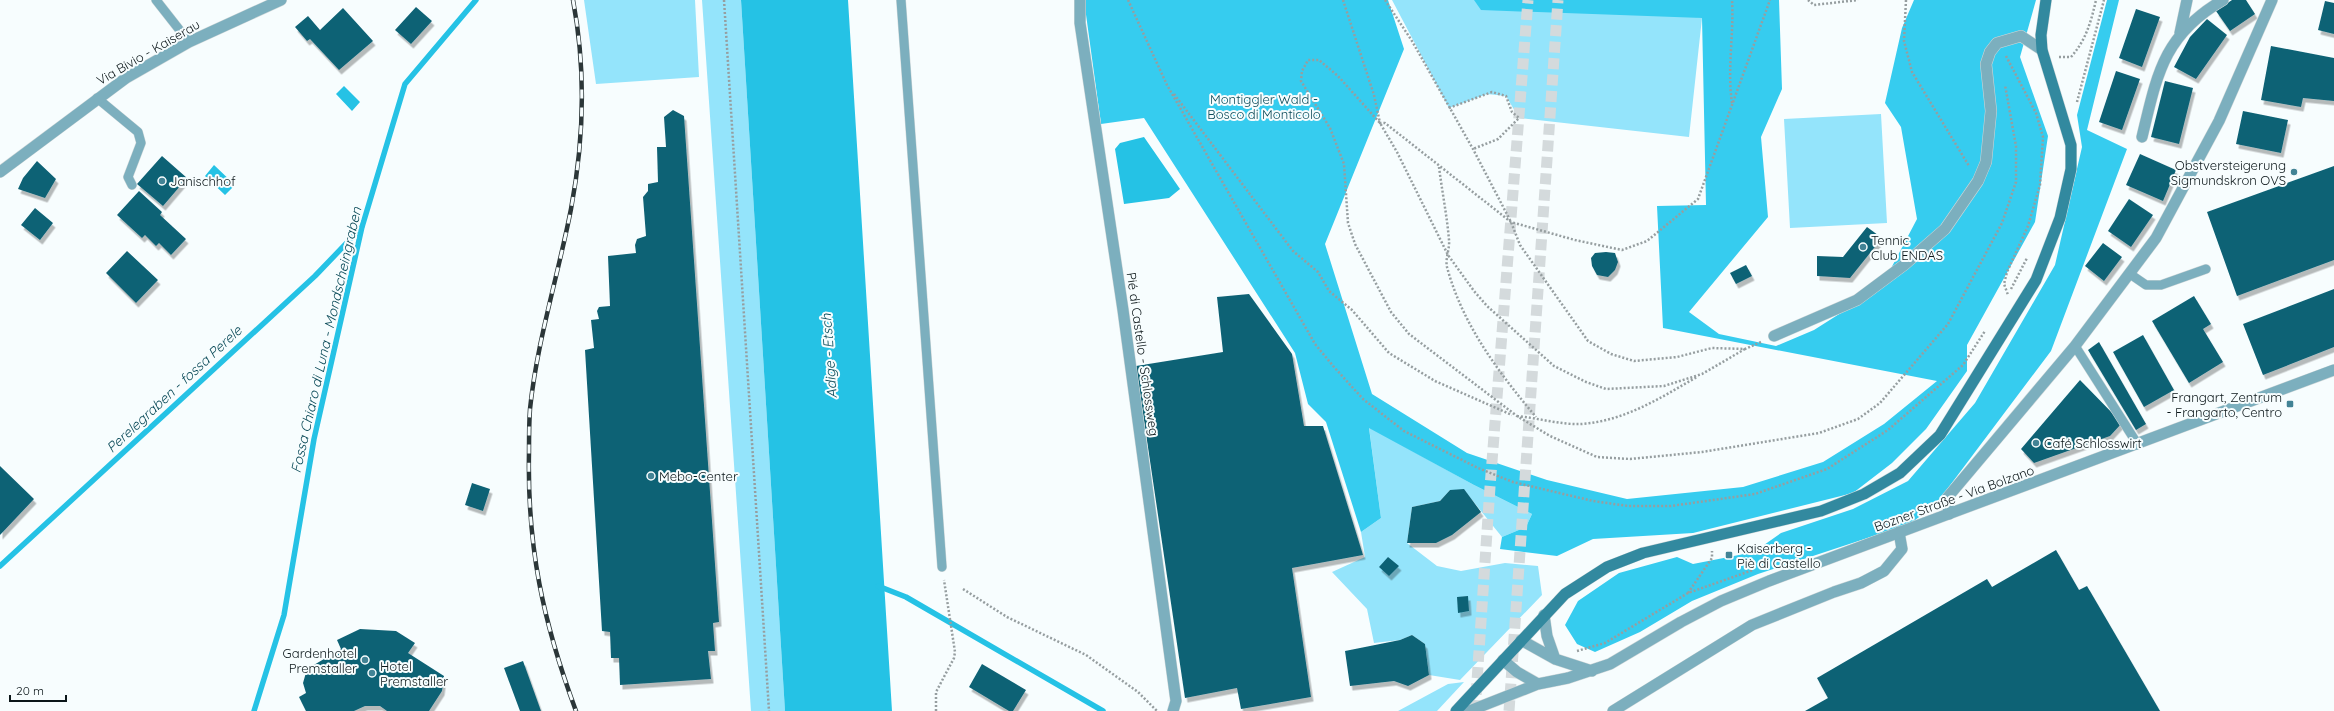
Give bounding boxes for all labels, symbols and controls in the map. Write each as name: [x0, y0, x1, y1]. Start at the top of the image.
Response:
street label: Via Bivio - Kaiserau: [93, 16, 203, 88]
park label: Montiggler Wald - Bosco di Monticolo: [1207, 91, 1321, 122]
place label: Obstversteigerung Sigmundskron OVS: [2171, 157, 2286, 188]
marker: Obstversteigerung Sigmundskron OVS: [2289, 167, 2299, 177]
place label: Janischhof: [170, 173, 236, 189]
marker: Janischhof: [157, 176, 167, 186]
water label: Fossa Chiaro di Luna - Mondscheingraben: [287, 204, 366, 475]
place label: Tennic Club ENDAS: [1871, 232, 1943, 263]
marker: Tennic Club ENDAS: [1858, 242, 1868, 252]
street label: Pié di Castello - Schlossweg: [1124, 271, 1162, 437]
water label: Adige - Etsch: [817, 312, 841, 399]
water label: Perelegraben - fossa Perele: [103, 321, 246, 457]
place label: Frangart, Zentrum - Frangarto, Centro: [2166, 389, 2282, 420]
marker: Frangart, Zentrum - Frangarto, Centro: [2285, 399, 2295, 409]
place label: Café Schlosswirt: [2044, 435, 2142, 451]
marker: Café Schlosswirt: [2031, 438, 2041, 448]
street label: Bozner Straße - Via Bolzano: [1872, 461, 2036, 534]
place label: Mebo-Center: [659, 468, 738, 484]
marker: Mebo-Center: [646, 471, 656, 481]
place label: Kaiserberg - Piè di Castello: [1737, 540, 1821, 571]
marker: Kaiserberg - Piè di Castello: [1724, 550, 1734, 560]
place label: Gardenhotel Premstaller: [283, 645, 357, 676]
marker: Gardenhotel Premstaller: [360, 655, 370, 665]
place label: Hotel Premstaller: [380, 658, 448, 689]
marker: Hotel Premstaller: [367, 668, 377, 678]
scale bar: [10, 677, 66, 703]
text: 20 m: [16, 683, 44, 698]

